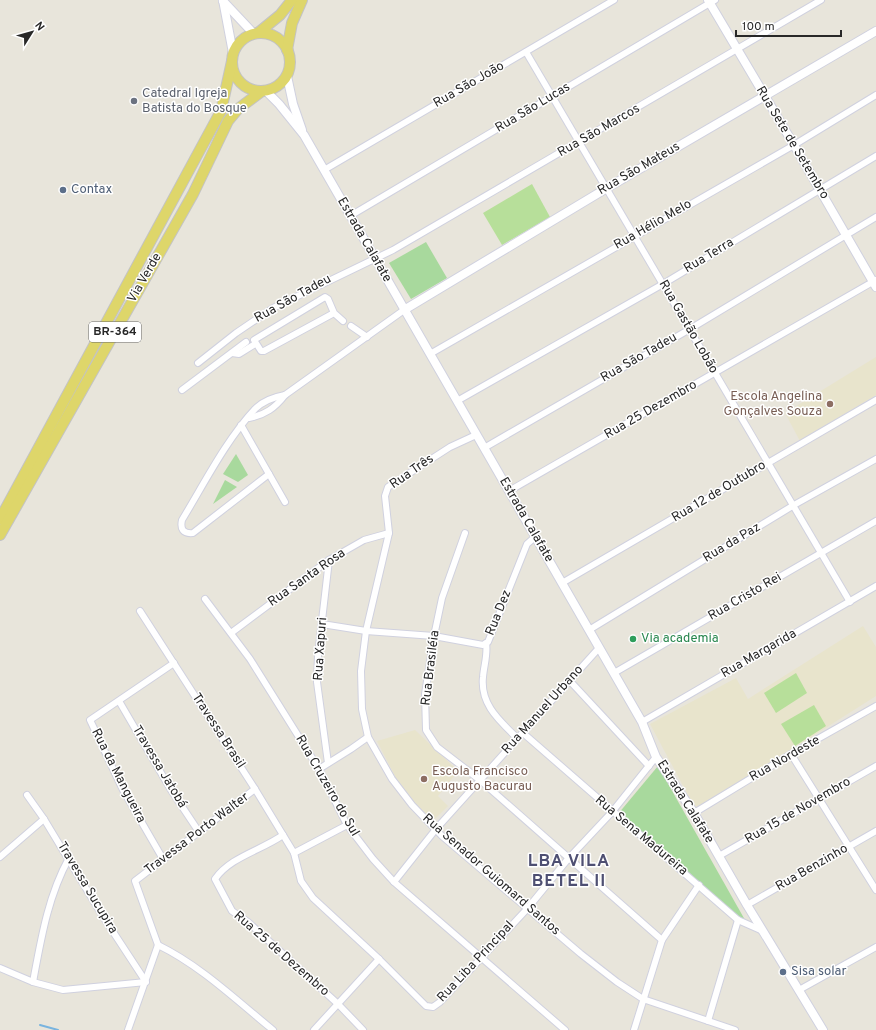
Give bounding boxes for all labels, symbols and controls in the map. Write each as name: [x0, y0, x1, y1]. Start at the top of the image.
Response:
north arrow: [12, 12, 52, 52]
scale bar: [736, 12, 841, 38]
text: N: [31, 19, 47, 34]
text: 100 m: [742, 19, 775, 35]
street label: Rua São João: [431, 58, 507, 112]
street label: Rua São Lucas: [493, 79, 573, 137]
street label: Rua Sete de Setembro: [752, 84, 832, 202]
place label: Catedral Igreja Batista do Bosque: [142, 86, 247, 117]
marker: Catedral Igreja Batista do Bosque: [129, 96, 139, 106]
street label: Rua São Marcos: [555, 101, 643, 161]
street label: Rua São Mateus: [595, 139, 683, 199]
place label: Contax: [71, 182, 113, 198]
marker: Contax: [58, 185, 68, 195]
street label: Estrada Calafate: [333, 195, 395, 285]
street label: Rua Hélio Melo: [611, 196, 695, 254]
street label: Rua Terra: [681, 235, 737, 277]
street label: Via Verde: [124, 250, 166, 306]
street label: Rua São Tadeu: [252, 271, 334, 327]
street label: Rua Gastão Lobão: [655, 277, 721, 377]
road number: BR-364: [89, 322, 141, 342]
street label: Rua São Tadeu: [598, 330, 680, 386]
street label: Rua 25 Dezembro: [602, 377, 700, 443]
place label: Escola Angelina Gonçalves Souza: [724, 389, 822, 420]
marker: Escola Angelina Gonçalves Souza: [825, 399, 835, 409]
street label: Rua Três: [387, 451, 437, 493]
street label: Rua 12 de Outubro: [669, 458, 769, 526]
street label: Estrada Calafate: [495, 475, 557, 565]
street label: Rua da Paz: [700, 520, 764, 566]
street label: Rua Santa Rosa: [265, 545, 349, 611]
street label: Rua Cristo Rei: [705, 570, 785, 624]
street label: Rua Dez: [483, 588, 515, 638]
street label: Rua Xapuri: [311, 617, 331, 681]
street label: Rua Margarida: [718, 626, 800, 682]
street label: Rua Brasiléia: [418, 629, 444, 707]
place label: Via academia: [641, 631, 719, 647]
marker: Via academia: [628, 634, 638, 644]
street label: Rua Manuel Urbano: [499, 662, 587, 758]
street label: Travessa Brasil: [188, 690, 248, 772]
street label: Travessa Jatobá: [128, 723, 190, 811]
street label: Rua da Mangueira: [87, 726, 149, 826]
street label: Rua Nordeste: [747, 732, 823, 786]
street label: Rua Cruzeiro do Sul: [291, 733, 363, 839]
street label: Estrada Calafate: [653, 757, 717, 847]
place label: Escola Francisco Augusto Bacurau: [432, 764, 532, 795]
marker: Escola Francisco Augusto Bacurau: [419, 774, 429, 784]
street label: Rua 15 de Novembro: [742, 774, 854, 848]
street label: Travessa Porto Walter: [142, 789, 252, 879]
street label: Rua Sena Madureira: [591, 793, 691, 879]
street label: Rua Senador Guiomard Santos: [419, 811, 563, 939]
street label: Travessa Sucupira: [53, 839, 121, 937]
street label: Rua Benzinho: [773, 841, 851, 895]
district label: LBA VILA BETEL II: [528, 851, 610, 893]
street label: Rua 25 de Dezembro: [230, 908, 332, 1000]
street label: Rua Liba Principal: [434, 918, 518, 1006]
place label: Sisa solar: [791, 964, 847, 980]
marker: Sisa solar: [778, 967, 788, 977]

